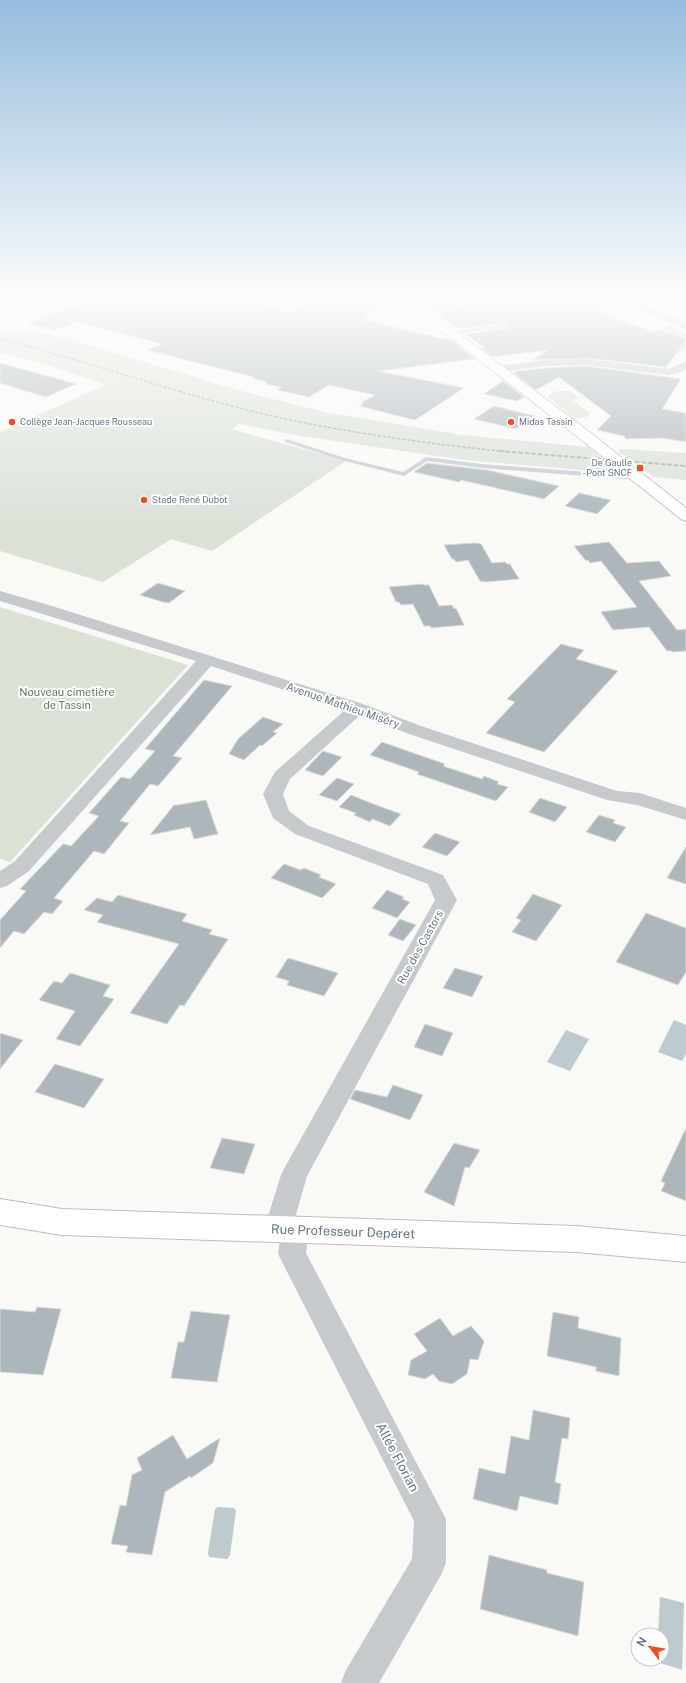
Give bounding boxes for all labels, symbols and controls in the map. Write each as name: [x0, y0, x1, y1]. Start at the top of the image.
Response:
place label: Collège Jean-Jacques Rousseau: [20, 416, 152, 427]
place label: Midas Tassin: [519, 416, 573, 427]
marker: Collège Jean-Jacques Rousseau: [7, 417, 17, 427]
marker: Midas Tassin: [506, 417, 516, 427]
place label: De Gaulle - Pont SNCF: [582, 457, 632, 478]
marker: De Gaulle - Pont SNCF: [635, 463, 645, 473]
place label: Stade René Dubot: [152, 494, 228, 505]
marker: Stade René Dubot: [139, 495, 149, 505]
street label: Avenue Mathieu Miséry: [285, 680, 401, 730]
park label: Nouveau cimetière de Tassin: [19, 686, 115, 711]
street label: Rue des Castors: [395, 908, 445, 986]
street label: Rue Professeur Depéret: [271, 1221, 415, 1242]
street label: Allée Florian: [373, 1420, 422, 1494]
north arrow: [630, 1627, 670, 1667]
text: N: [634, 1635, 649, 1649]

